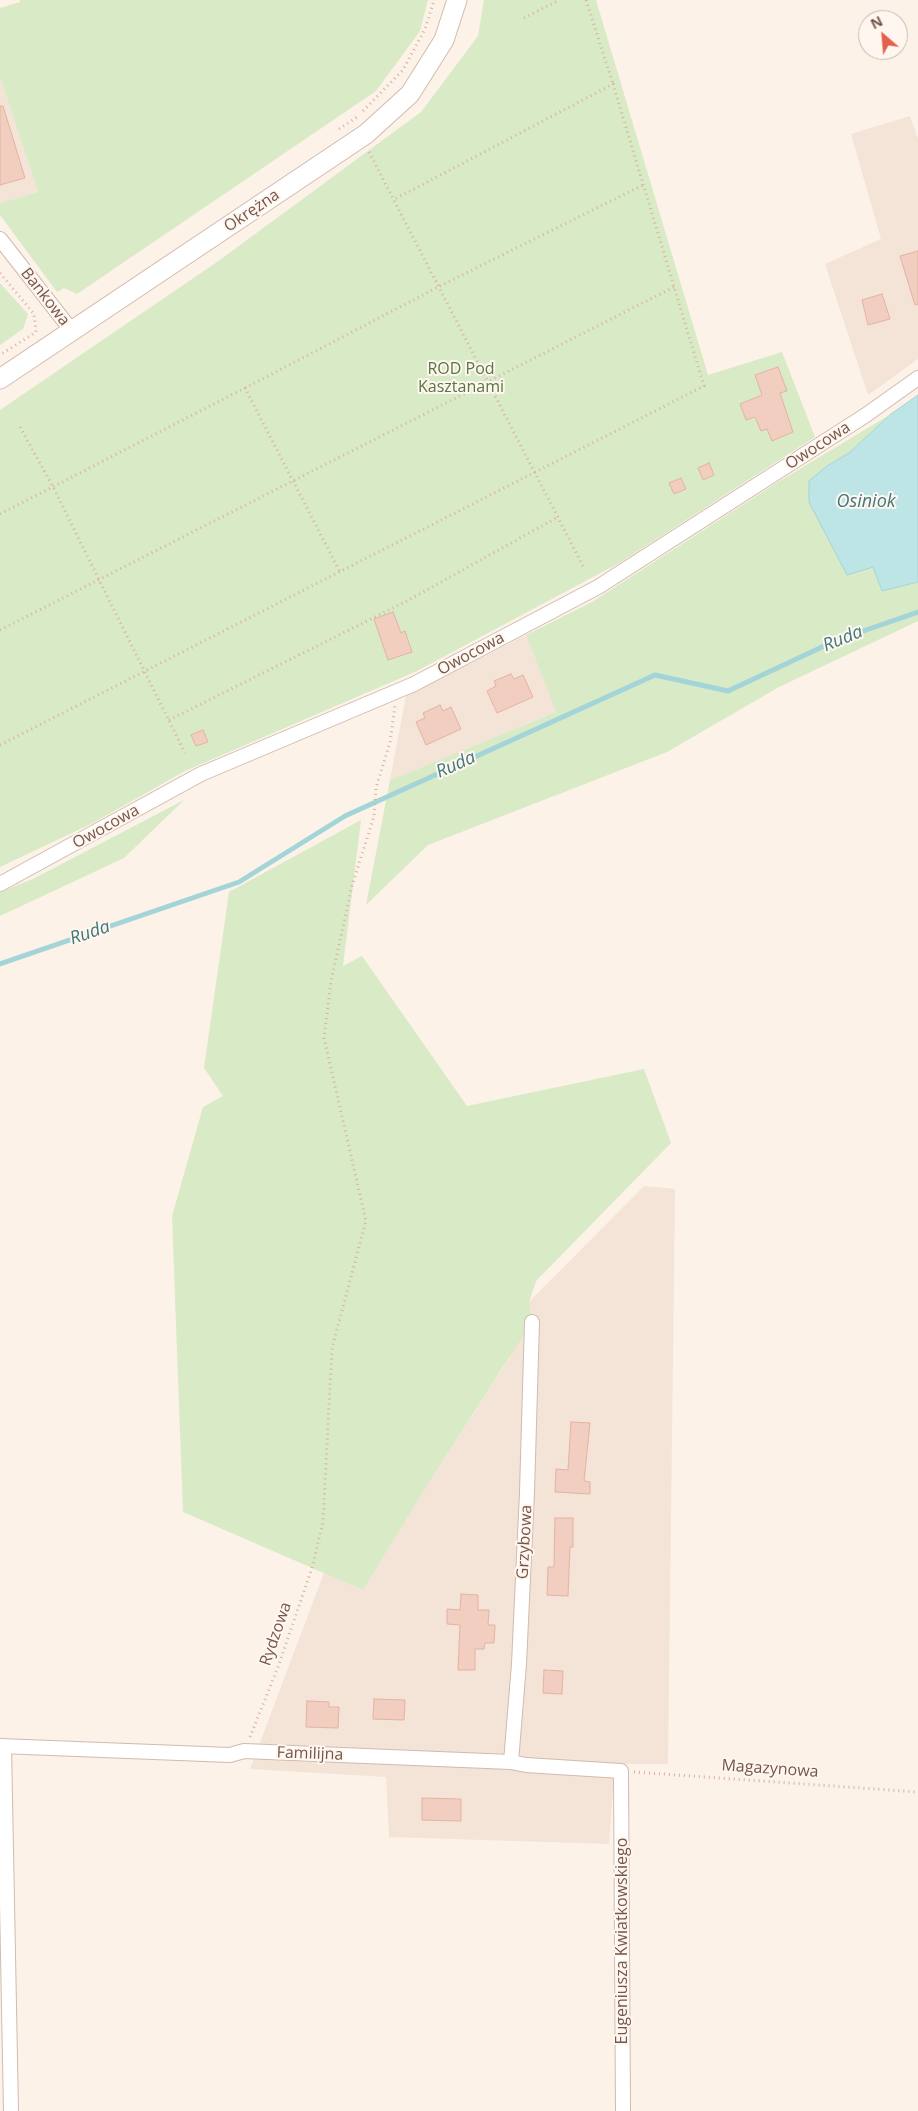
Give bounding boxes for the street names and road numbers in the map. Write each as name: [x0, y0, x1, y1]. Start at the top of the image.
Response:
street label: Okrężna: [221, 186, 283, 236]
street label: Bankowa: [16, 264, 74, 330]
street label: Owocowa: [782, 418, 854, 474]
street label: Owocowa: [434, 628, 508, 680]
street label: Owocowa: [69, 801, 143, 853]
street label: Grzybowa: [513, 1504, 537, 1580]
street label: Rydzowa: [256, 1600, 296, 1668]
street label: Familijna: [276, 1743, 344, 1765]
street label: Magazynowa: [721, 1756, 819, 1782]
street label: Eugeniusza Kwiatkowskiego: [612, 1838, 632, 2044]

